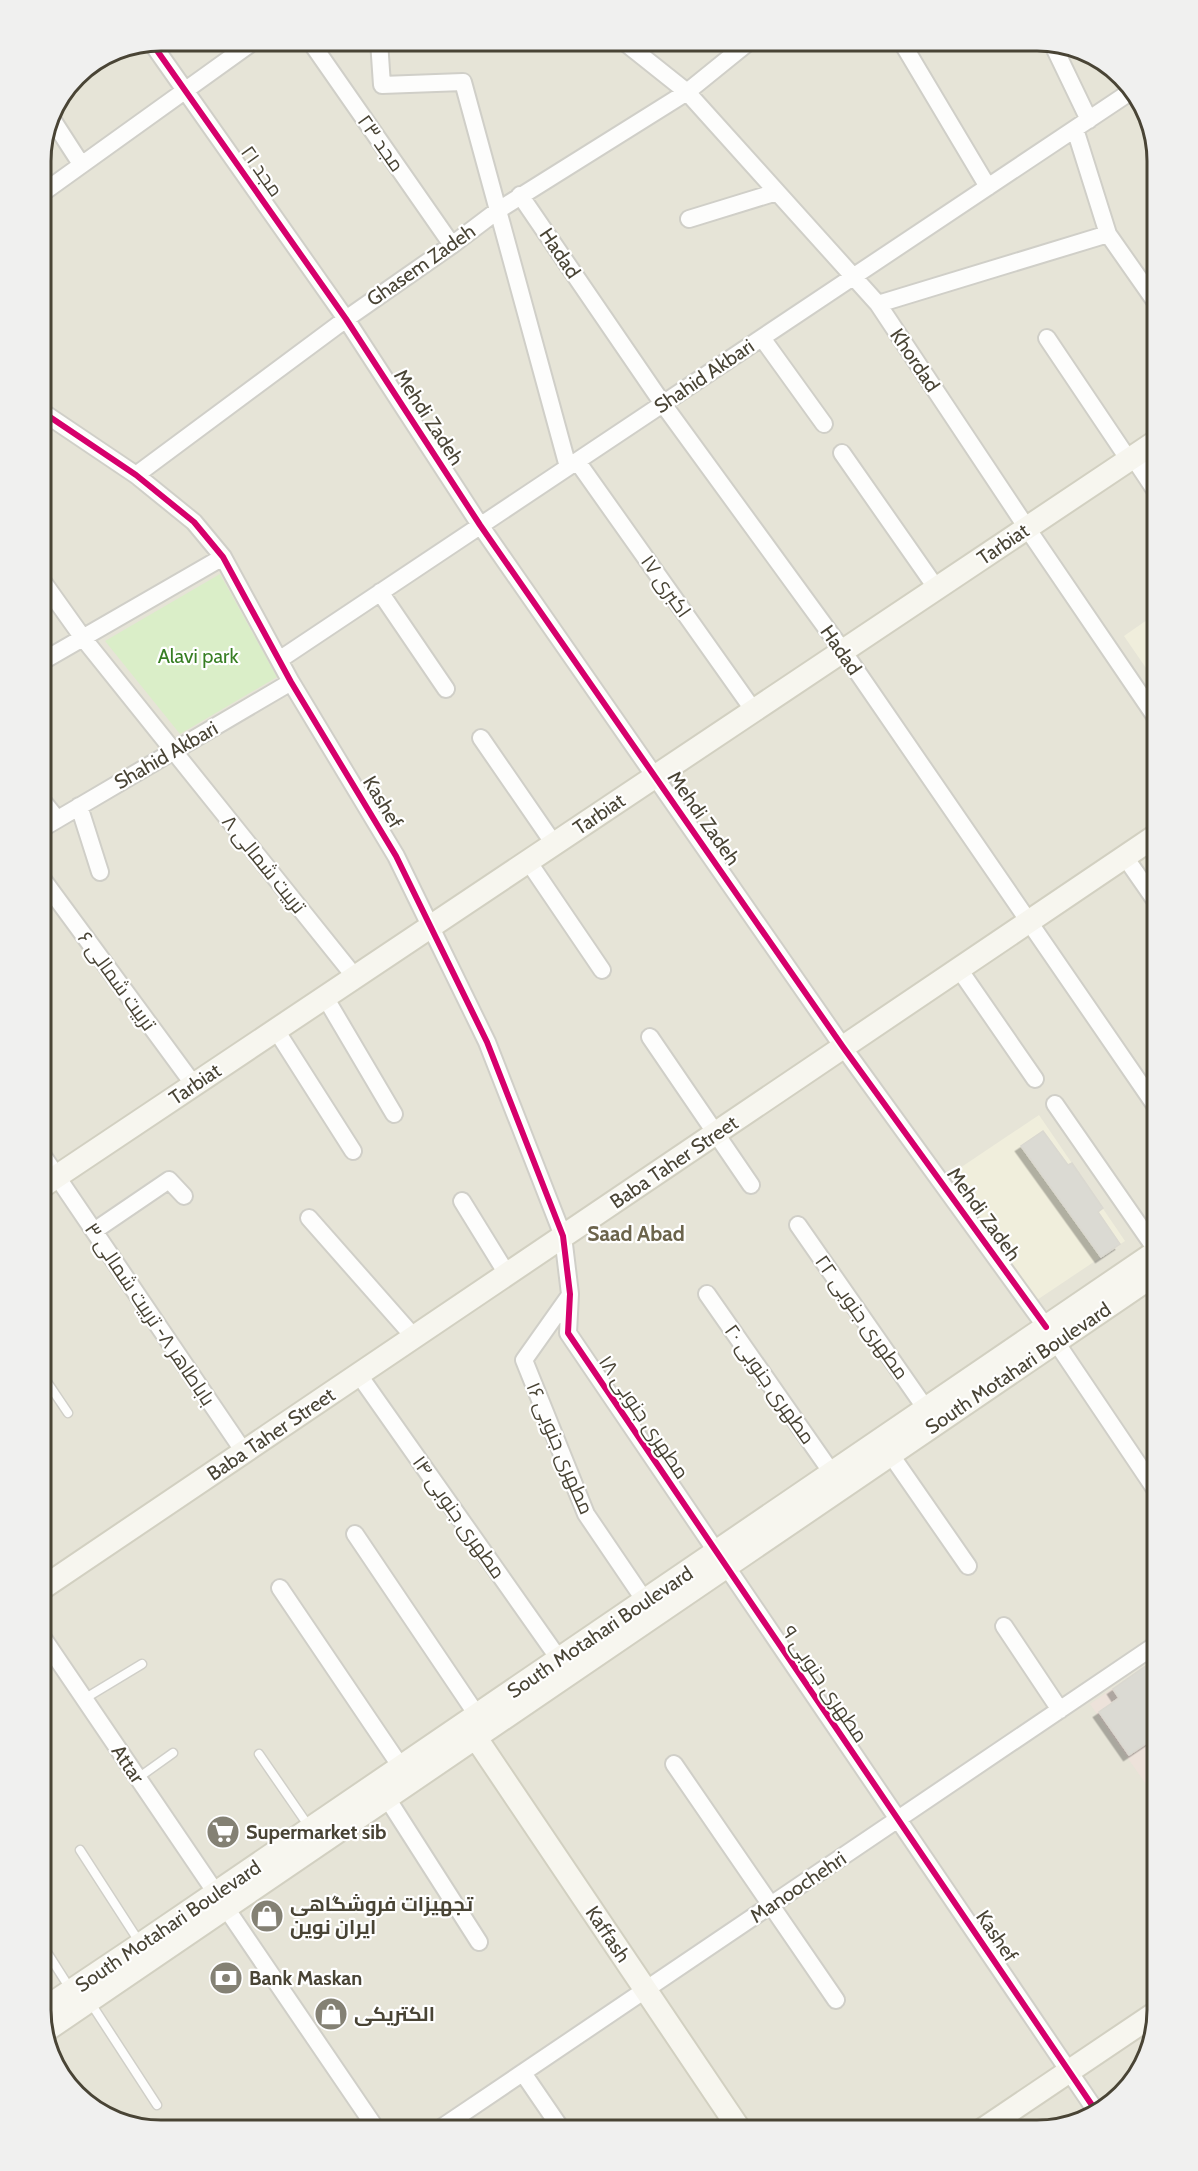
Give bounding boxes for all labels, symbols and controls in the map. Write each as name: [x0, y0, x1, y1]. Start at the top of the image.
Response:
street label: مجد ۲۳: [353, 110, 409, 176]
street label: مجد ۲۱: [236, 141, 288, 201]
street label: Ghasem Zadeh: [362, 219, 480, 311]
street label: Hadad: [535, 223, 585, 283]
street label: Khordad: [885, 324, 945, 396]
street label: Shahid Akbari: [650, 334, 758, 418]
street label: Mehdi Zadeh: [389, 365, 469, 469]
street label: Tarbiat: [973, 518, 1033, 570]
street label: اکبری ۱۷: [635, 550, 696, 622]
street label: Hadad: [815, 620, 867, 680]
park label: Alavi park: [158, 644, 238, 668]
street label: Shahid Akbari: [110, 716, 222, 794]
street label: Mehdi Zadeh: [663, 766, 745, 870]
street label: Kashef: [358, 771, 408, 833]
street label: Tarbiat: [569, 788, 629, 840]
street label: تربیت شمالی ۸: [216, 810, 311, 919]
street label: تربیت شمالی ۶: [72, 927, 161, 1036]
street label: Tarbiat: [165, 1058, 225, 1110]
street label: Baba Taher Street: [605, 1110, 743, 1214]
street label: Mehdi Zadeh: [942, 1163, 1026, 1265]
street label: باباطاهر ۸- تربیت شمالی ۳: [79, 1218, 220, 1411]
district label: Saad Abad: [587, 1221, 685, 1246]
street label: مطهری جنوبی ۲۲: [809, 1250, 914, 1384]
street label: South Motahari Boulevard: [921, 1297, 1115, 1439]
street label: مطهری جنوبی ۲۰: [719, 1319, 820, 1449]
street label: مطهری جنوبی ۱۸: [593, 1351, 694, 1484]
street label: مطهری جنوبی ۱۶: [520, 1378, 599, 1518]
street label: Baba Taher Street: [202, 1382, 340, 1486]
street label: مطهری جنوبی ۱۴: [407, 1451, 510, 1584]
street label: South Motahari Boulevard: [503, 1561, 697, 1703]
street label: مطهری جنوبی ۹: [776, 1621, 873, 1748]
street label: Attar: [107, 1740, 150, 1788]
supermarket icon: Supermarket sib: [205, 1814, 241, 1850]
place label: Supermarket sib: [246, 1820, 386, 1844]
street label: Manoochehri: [745, 1846, 851, 1928]
street label: South Motahari Boulevard: [71, 1855, 265, 1997]
place label: تجهیزات فروشگاهی ایران نوین: [290, 1892, 474, 1939]
shop icon: تجهیزات فروشگاهی ایران نوین: [249, 1898, 285, 1934]
street label: Kaffash: [581, 1901, 635, 1967]
street label: Kashef: [971, 1906, 1023, 1967]
bank icon: Bank Maskan: [208, 1960, 244, 1996]
place label: Bank Maskan: [249, 1966, 362, 1990]
shop icon: الکتریکی: [313, 1996, 349, 2032]
place label: الکتریکی: [354, 2002, 435, 2026]

